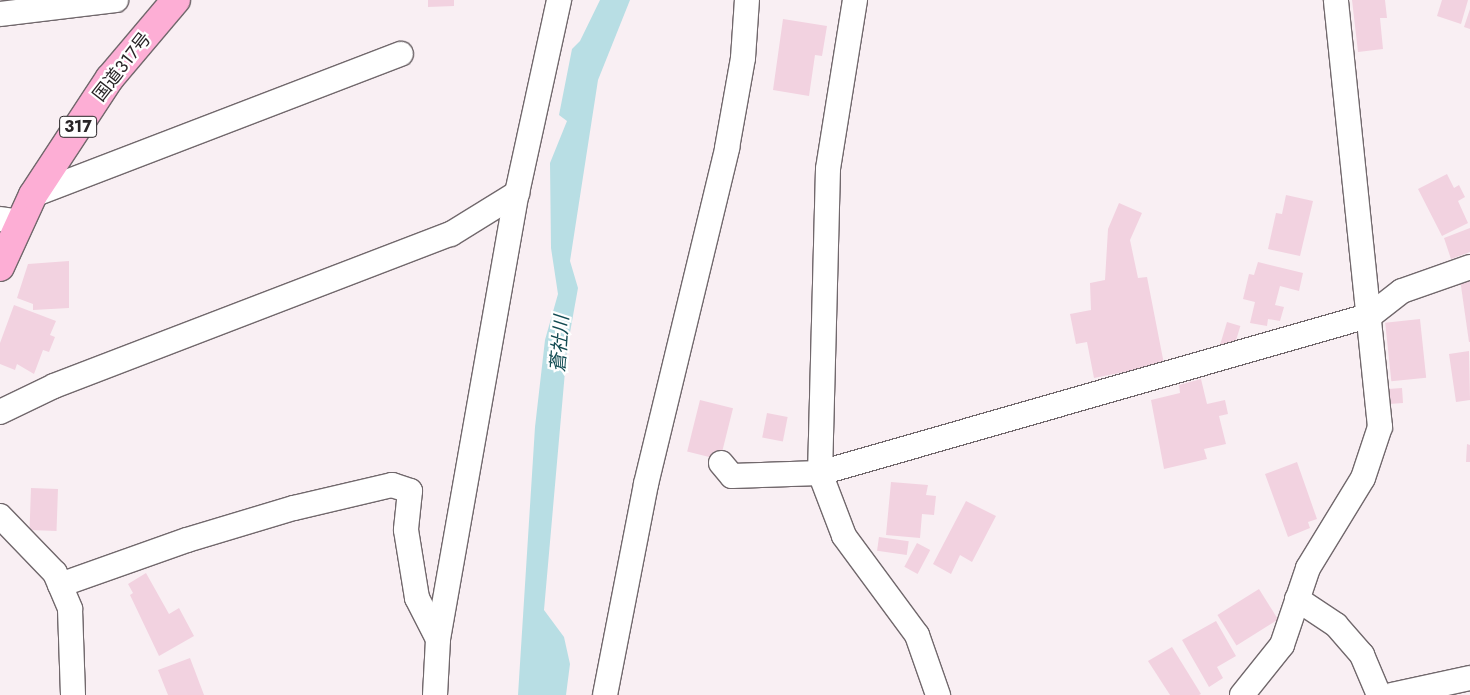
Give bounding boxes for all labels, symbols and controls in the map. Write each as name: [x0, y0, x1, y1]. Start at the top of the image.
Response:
street label: 国道317号: [88, 28, 156, 106]
road number: 317: [58, 114, 98, 140]
water label: 蒼社川: [547, 315, 573, 373]

